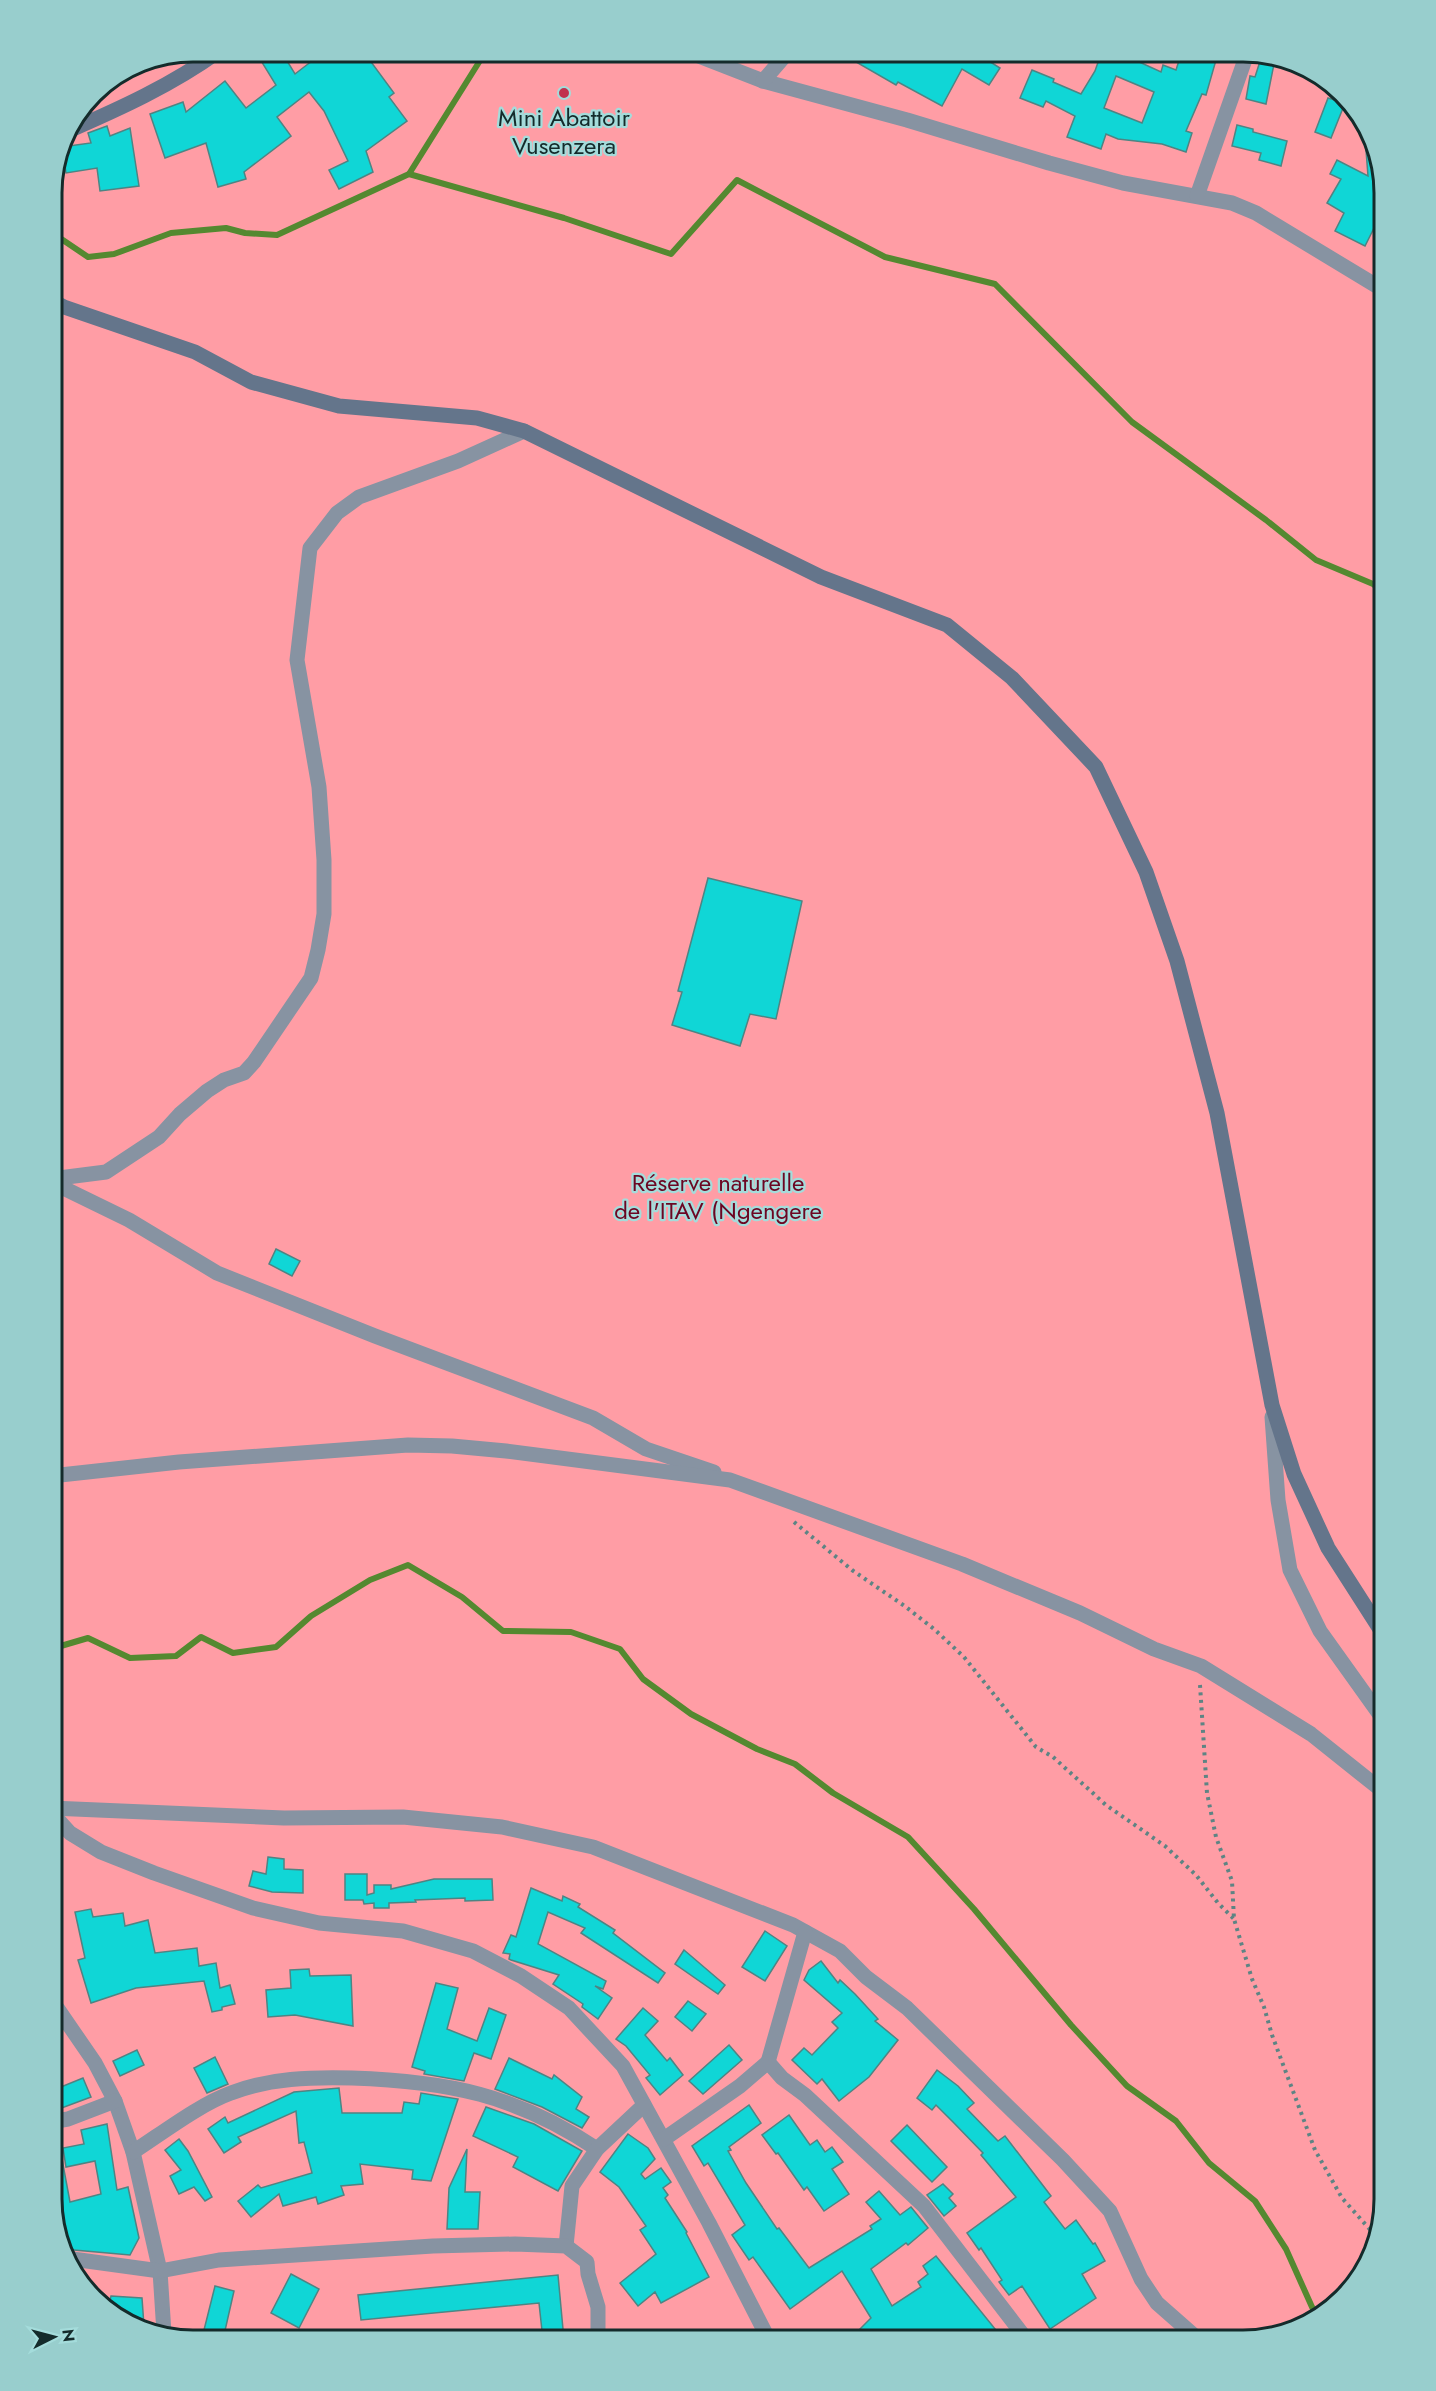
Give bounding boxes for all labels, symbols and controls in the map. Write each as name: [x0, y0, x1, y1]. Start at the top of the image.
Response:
marker: Mini Abattoir Vusenzera: [557, 86, 571, 100]
place label: Mini Abattoir Vusenzera: [498, 100, 631, 163]
park label: Réserve naturelle de l'ITAV (Ngengere: [614, 1165, 822, 1228]
north arrow: [24, 2307, 84, 2367]
text: N: [56, 2328, 81, 2343]

